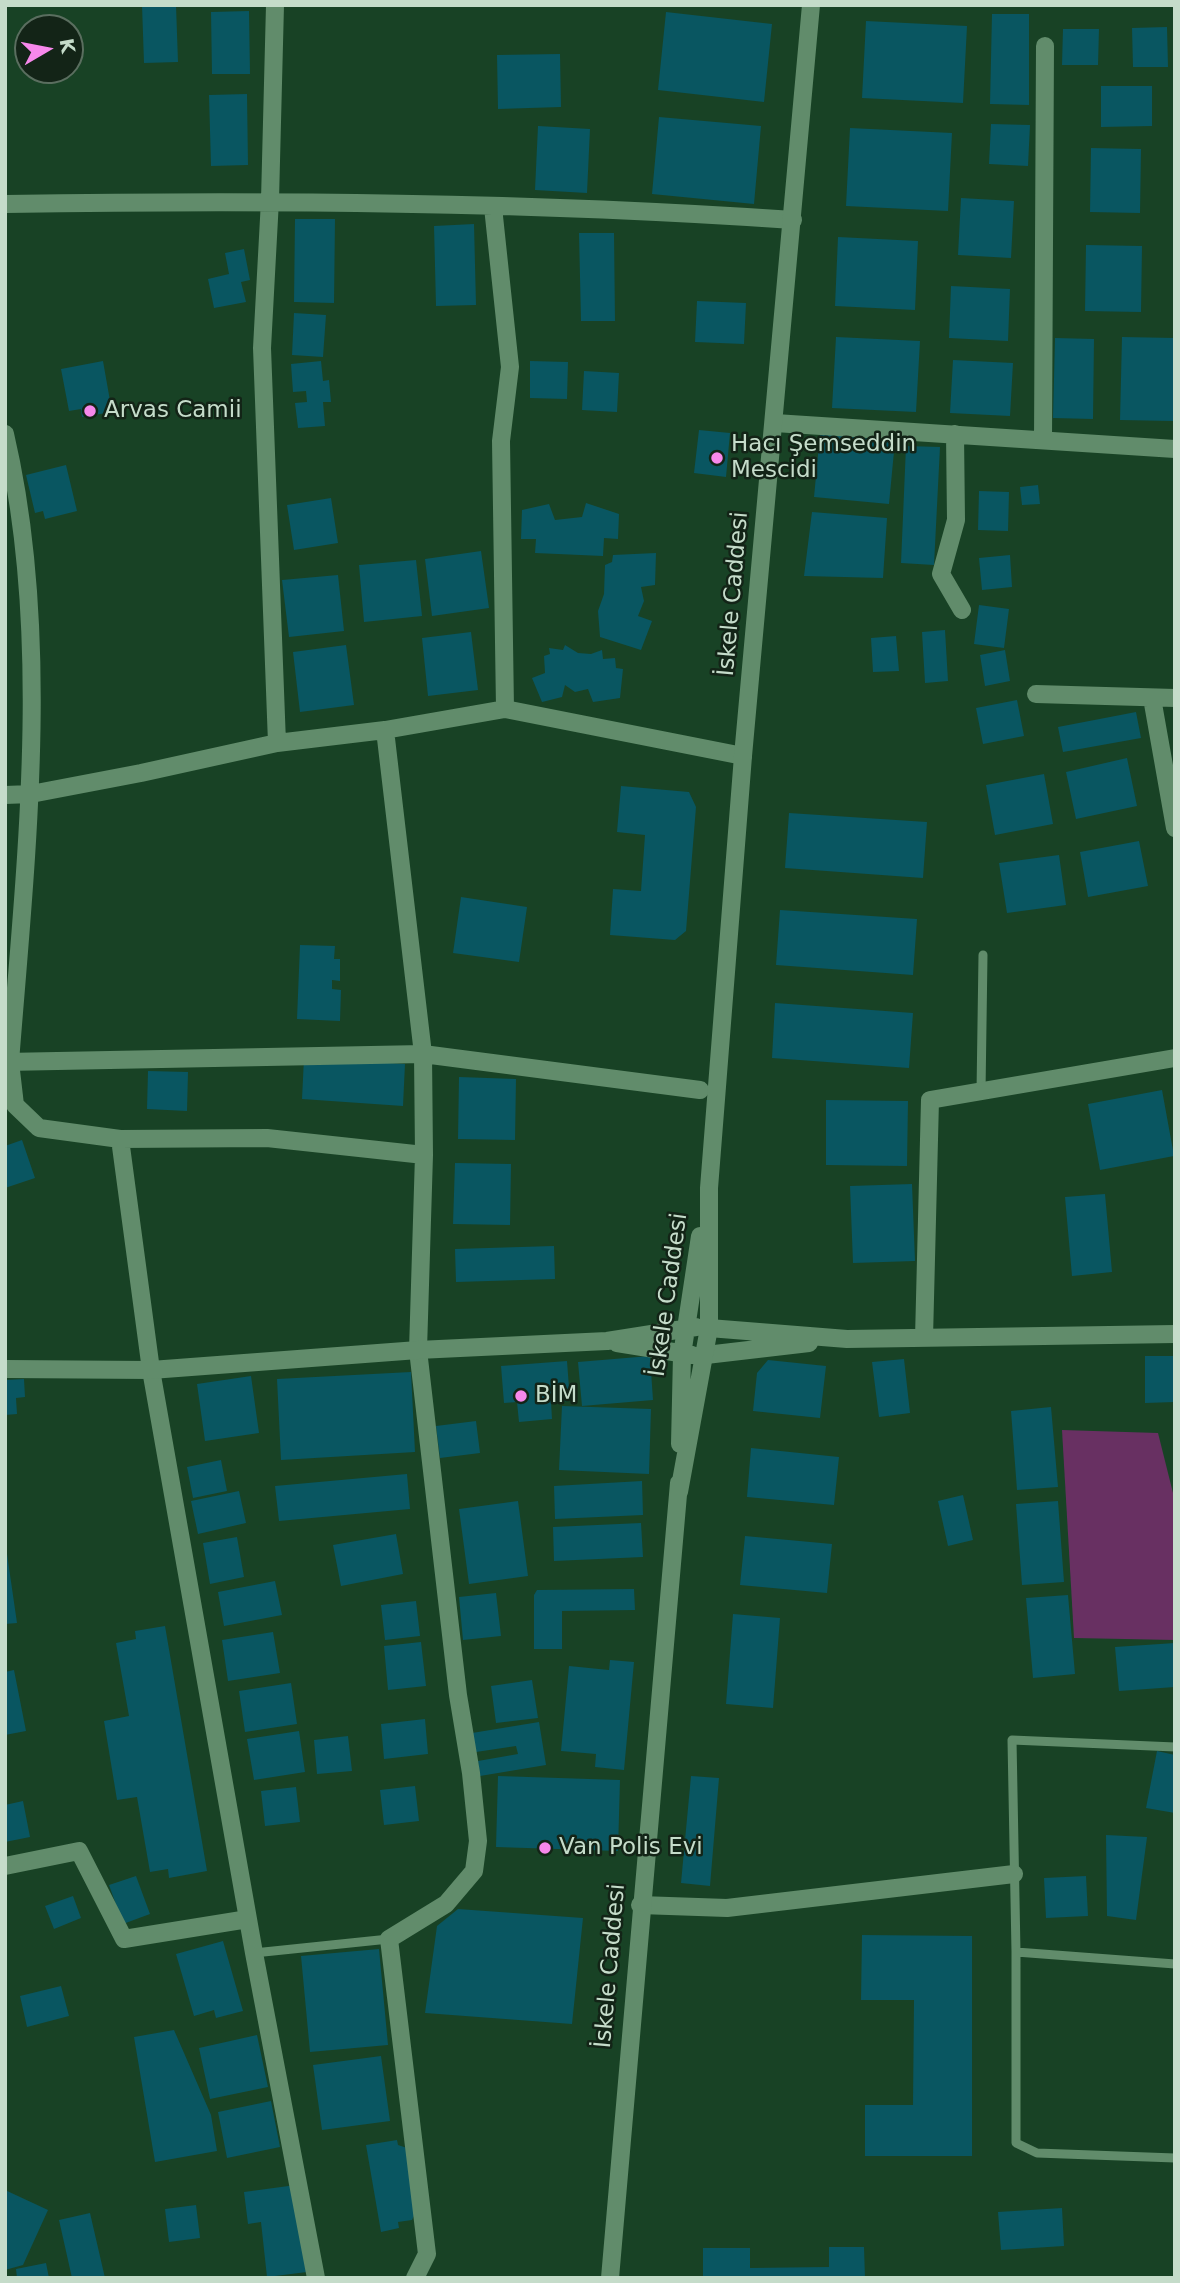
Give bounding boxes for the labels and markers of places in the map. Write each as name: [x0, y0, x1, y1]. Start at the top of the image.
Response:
place label: Arvas Camii: [104, 397, 242, 425]
marker: Arvas Camii: [82, 403, 98, 419]
place label: Hacı Şemseddin Mescidi: [731, 431, 916, 485]
marker: Hacı Şemseddin Mescidi: [709, 450, 725, 466]
place label: BİM: [535, 1382, 577, 1410]
marker: BİM: [513, 1388, 529, 1404]
place label: Van Polis Evi: [559, 1834, 703, 1862]
marker: Van Polis Evi: [537, 1840, 553, 1856]

